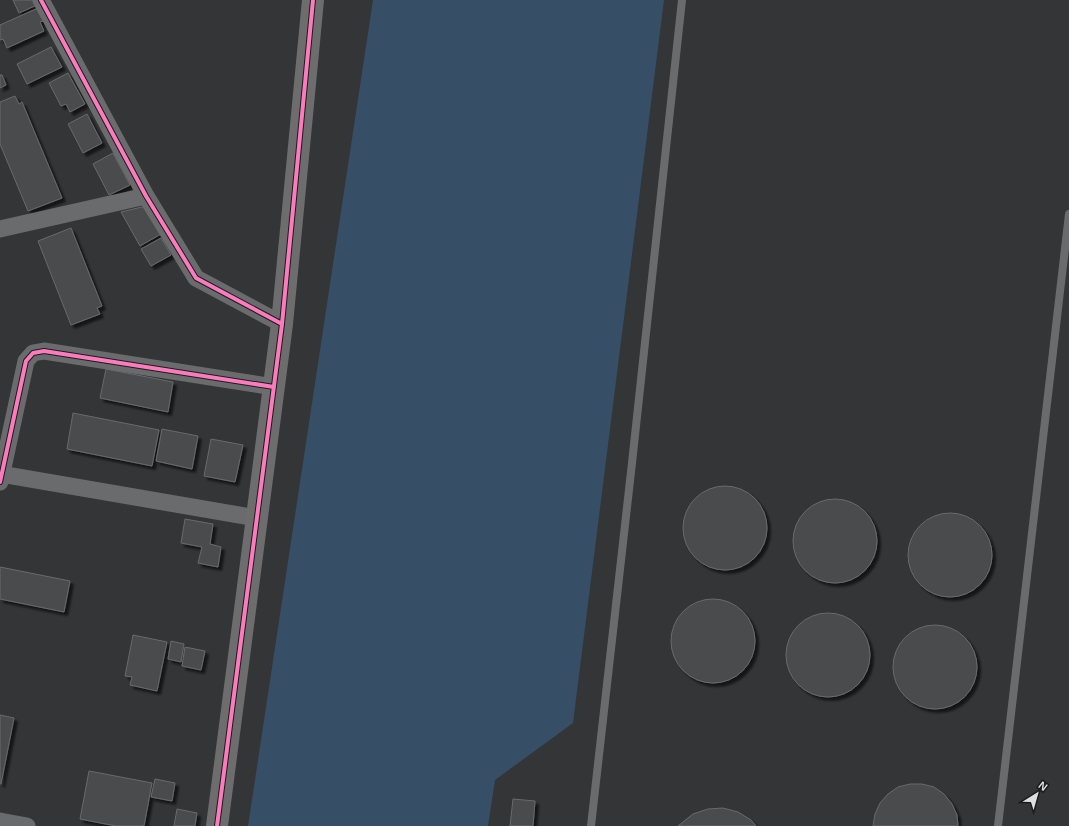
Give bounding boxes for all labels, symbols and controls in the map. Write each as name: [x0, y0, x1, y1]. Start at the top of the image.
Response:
north arrow: [1017, 774, 1057, 814]
text: N: [1036, 779, 1050, 793]

